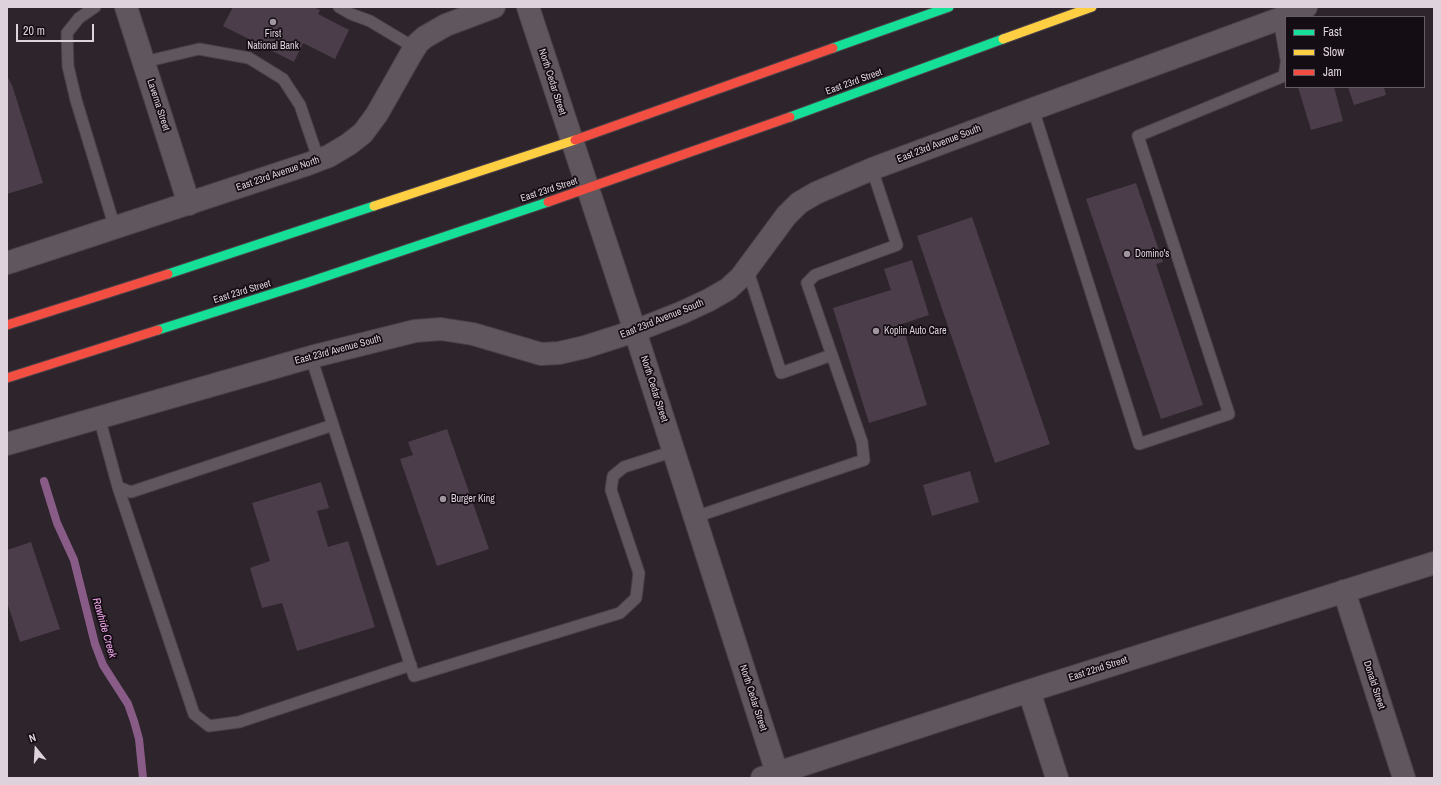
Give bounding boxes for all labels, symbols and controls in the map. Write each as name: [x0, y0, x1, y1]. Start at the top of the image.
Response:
scale bar: [18, 16, 96, 42]
legend: [1285, 16, 1425, 88]
marker: First National Bank: [268, 17, 278, 27]
text: 20 m: [23, 23, 45, 39]
text: Fast: [1323, 24, 1342, 40]
place label: First National Bank: [247, 28, 299, 52]
text: Slow: [1323, 44, 1344, 60]
street label: North Cedar Street: [536, 47, 568, 117]
text: Jam: [1323, 64, 1342, 80]
street label: East 23rd Street: [824, 66, 884, 98]
street label: Laverna Street: [144, 78, 172, 132]
street label: East 23rd Avenue South: [895, 122, 983, 166]
street label: East 23rd Avenue North: [235, 154, 321, 194]
street label: East 23rd Street: [519, 175, 579, 205]
place label: Domino's: [1135, 248, 1169, 260]
marker: Domino's: [1122, 249, 1132, 259]
street label: East 23rd Street: [212, 278, 272, 306]
street label: East 23rd Avenue South: [619, 297, 705, 341]
place label: Koplin Auto Care: [884, 325, 946, 337]
marker: Koplin Auto Care: [871, 326, 881, 336]
street label: East 23rd Avenue South: [294, 333, 382, 367]
street label: North Cedar Street: [638, 354, 670, 424]
place label: Burger King: [451, 493, 495, 505]
marker: Burger King: [438, 494, 448, 504]
water label: Rawhide Creek: [89, 596, 119, 660]
street label: East 22nd Street: [1067, 654, 1129, 684]
street label: Donald Street: [1361, 659, 1387, 711]
street label: North Cedar Street: [737, 663, 769, 733]
north arrow: [16, 729, 56, 769]
text: N: [27, 730, 38, 745]

